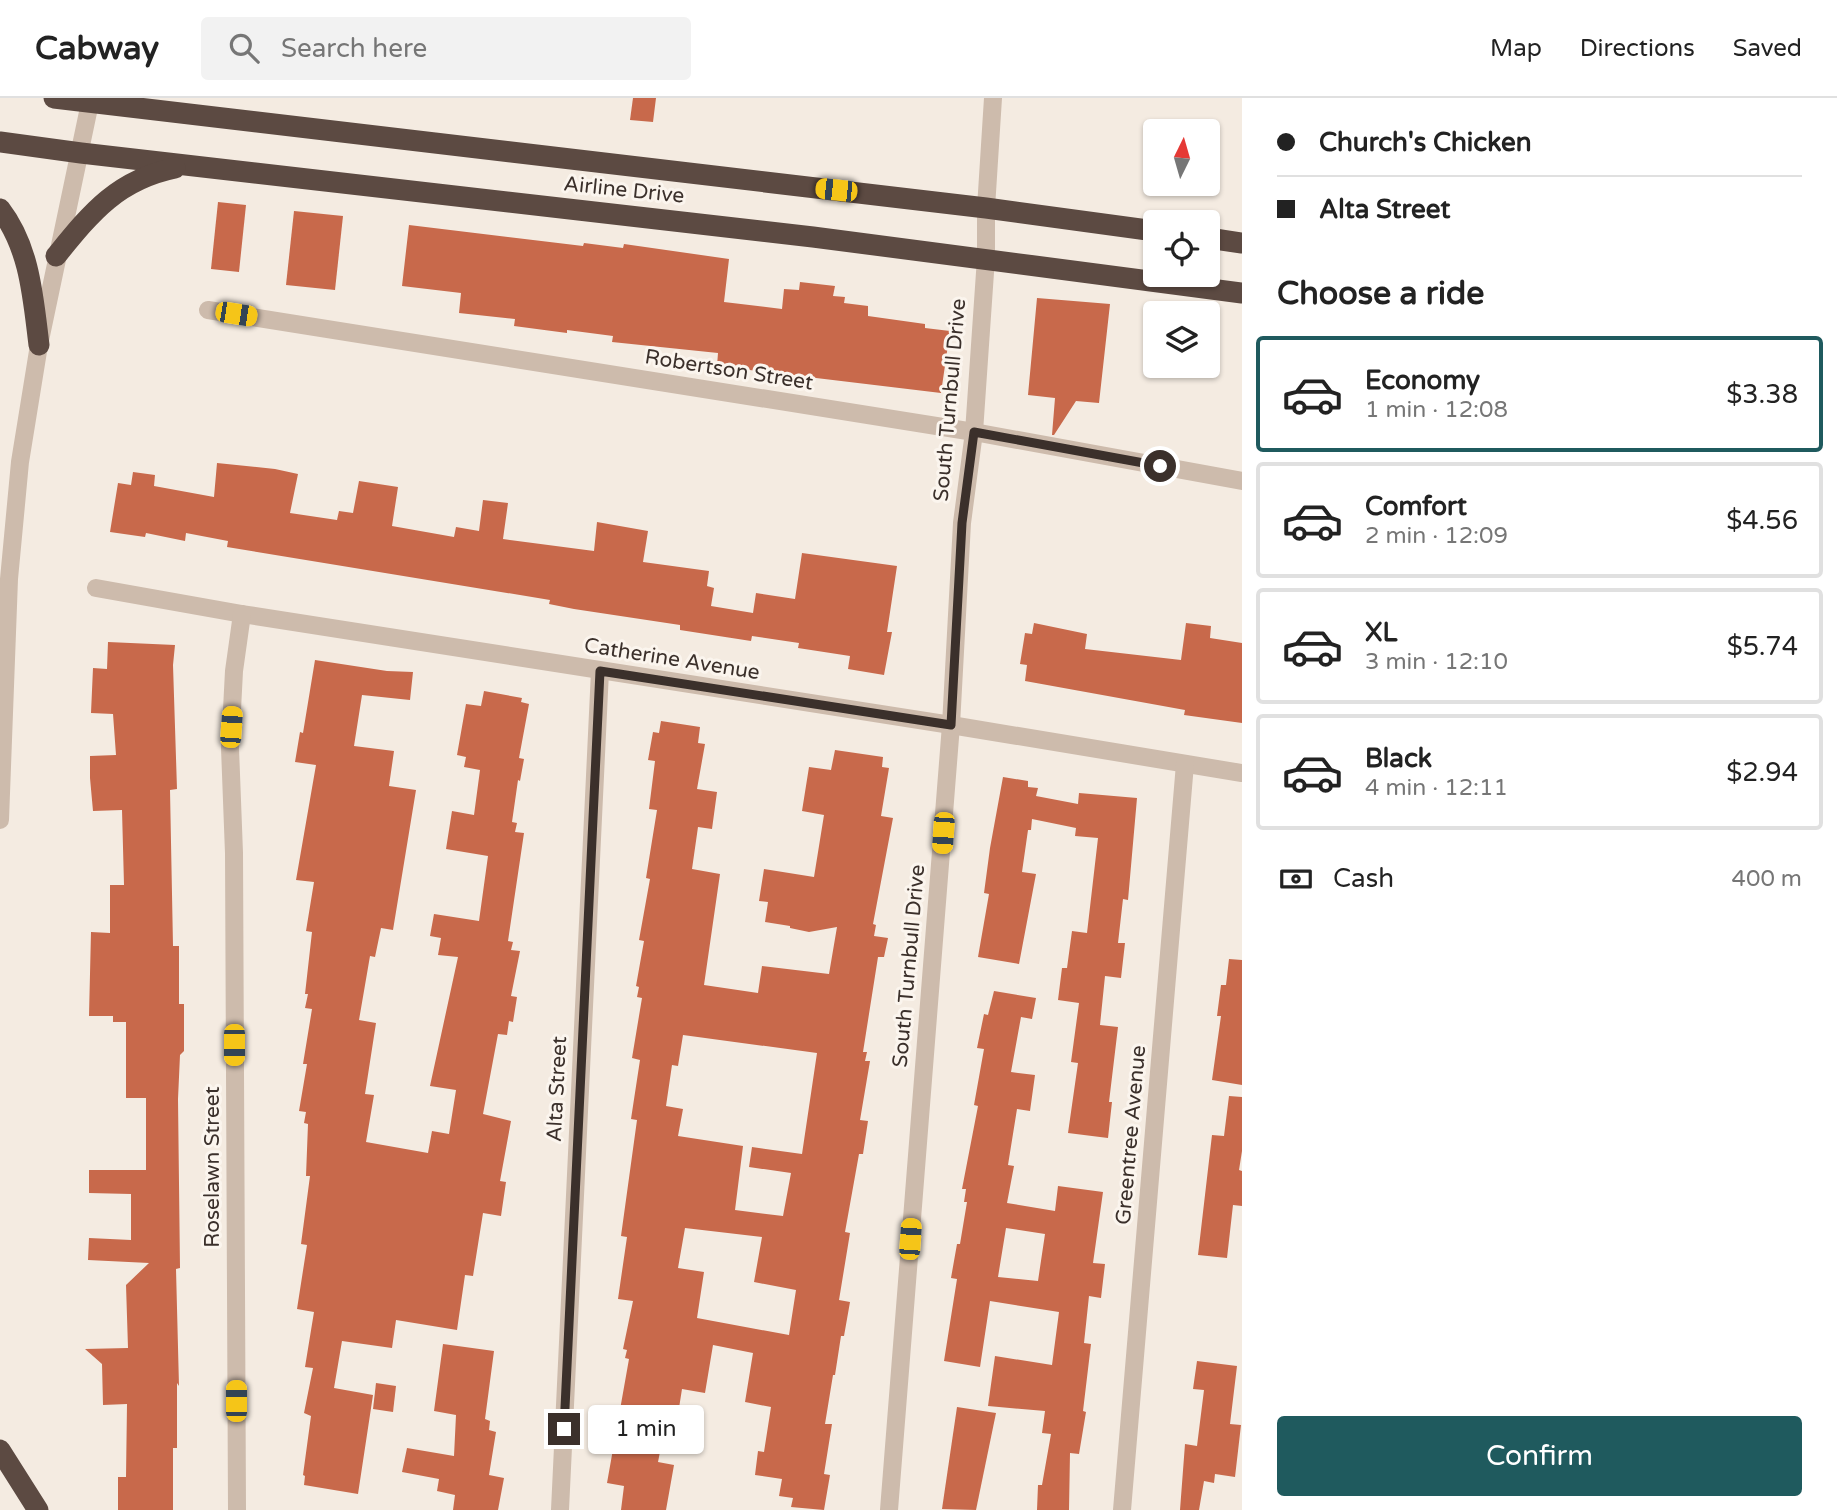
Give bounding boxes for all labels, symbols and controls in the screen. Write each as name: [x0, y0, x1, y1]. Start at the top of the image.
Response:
search box: [201, 17, 691, 80]
text: Cabway: [35, 29, 159, 68]
icon: search: [225, 29, 263, 67]
text: Search here: [281, 33, 427, 64]
text: Map: [1490, 34, 1542, 63]
text: Directions: [1580, 34, 1695, 63]
text: Saved: [1733, 34, 1802, 63]
north arrow: [1143, 119, 1220, 196]
map controls: [1143, 119, 1220, 378]
text: Church's Chicken: [1319, 127, 1532, 158]
street label: Airline Drive: [562, 171, 686, 209]
car: [815, 177, 858, 203]
text: Alta Street: [1319, 194, 1450, 225]
button: locate: [1143, 210, 1220, 287]
text: Choose a ride: [1277, 275, 1484, 313]
street label: South Turnbull Drive: [929, 297, 971, 503]
car: [214, 300, 259, 328]
button: layers: [1143, 301, 1220, 378]
street label: Robertson Street: [643, 344, 815, 396]
icon: car: [1281, 363, 1344, 426]
text: Economy: [1365, 365, 1480, 396]
text: $3.38: [1726, 379, 1798, 410]
text: 1 min · 12:08: [1365, 396, 1508, 424]
route start: [1144, 450, 1176, 482]
icon: car: [1281, 489, 1344, 552]
text: Comfort: [1365, 491, 1467, 522]
text: $4.56: [1726, 505, 1798, 536]
text: 2 min · 12:09: [1365, 522, 1508, 550]
icon: car: [1281, 615, 1344, 678]
text: XL: [1365, 617, 1397, 648]
text: $5.74: [1727, 631, 1798, 662]
street label: Catherine Avenue: [582, 633, 762, 685]
text: 3 min · 12:10: [1365, 648, 1508, 676]
car: [220, 705, 243, 749]
icon: car: [1281, 741, 1344, 804]
text: Black: [1365, 743, 1432, 774]
text: $2.94: [1726, 757, 1798, 788]
text: 4 min · 12:11: [1365, 774, 1508, 802]
car: [932, 811, 955, 855]
icon: cash: [1277, 860, 1315, 898]
street label: South Turnbull Drive: [888, 863, 930, 1069]
text: Cash: [1333, 863, 1394, 894]
text: 400 m: [1732, 865, 1802, 893]
car: [224, 1024, 245, 1066]
street label: Alta Street: [542, 1035, 572, 1143]
street label: Greentree Avenue: [1111, 1044, 1151, 1226]
street label: Roselawn Street: [200, 1086, 225, 1248]
car: [899, 1217, 922, 1261]
car: [226, 1380, 247, 1422]
callout: 1 min: [588, 1404, 704, 1454]
route end: [548, 1413, 580, 1445]
text: 1 min: [615, 1415, 677, 1443]
button: Confirm: [1277, 1416, 1802, 1496]

